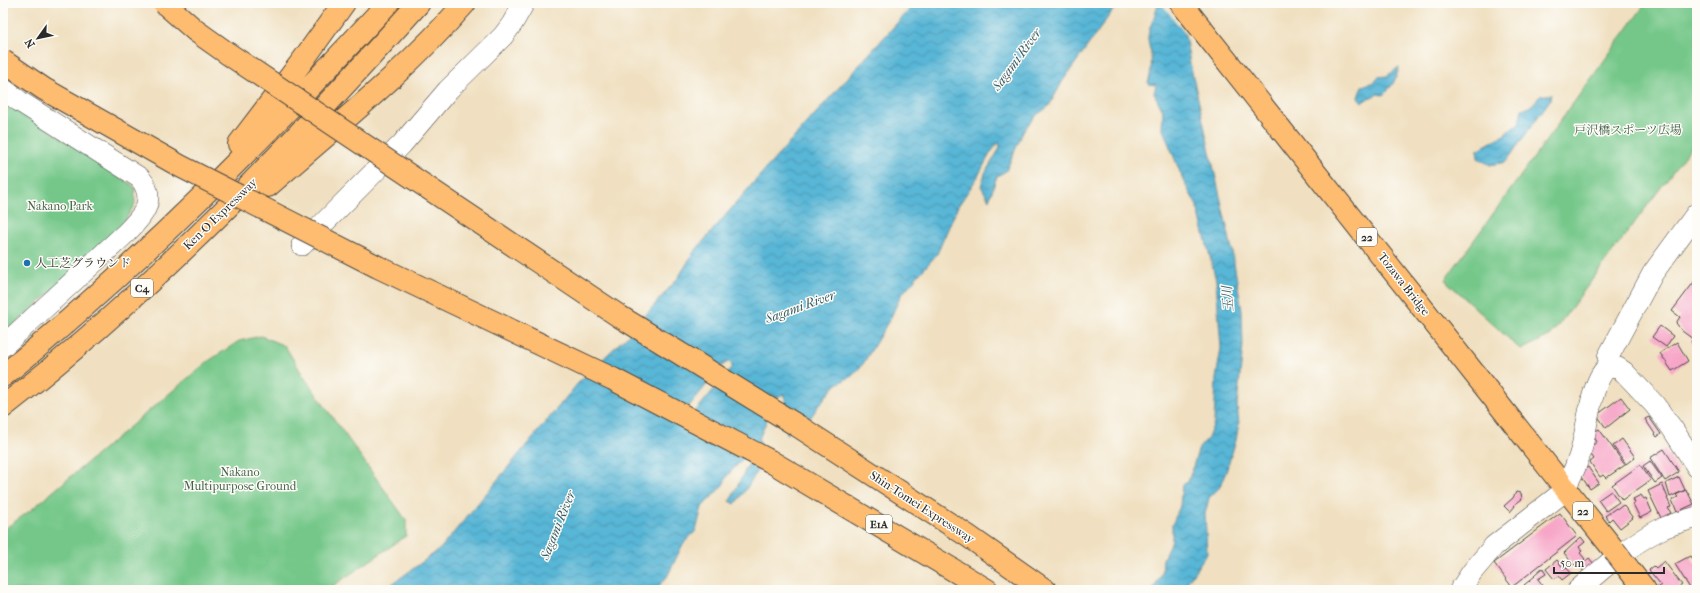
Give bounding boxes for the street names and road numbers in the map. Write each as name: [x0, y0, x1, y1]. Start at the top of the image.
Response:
street label: Ken-O Expressway: [180, 175, 260, 253]
road number: 22: [1357, 228, 1377, 246]
street label: Tozawa Bridge: [1375, 250, 1433, 318]
road number: C4: [131, 279, 153, 297]
street label: Shin-Tomei Expressway: [867, 468, 977, 546]
road number: 22: [1573, 502, 1593, 520]
road number: E1A: [866, 515, 892, 533]

